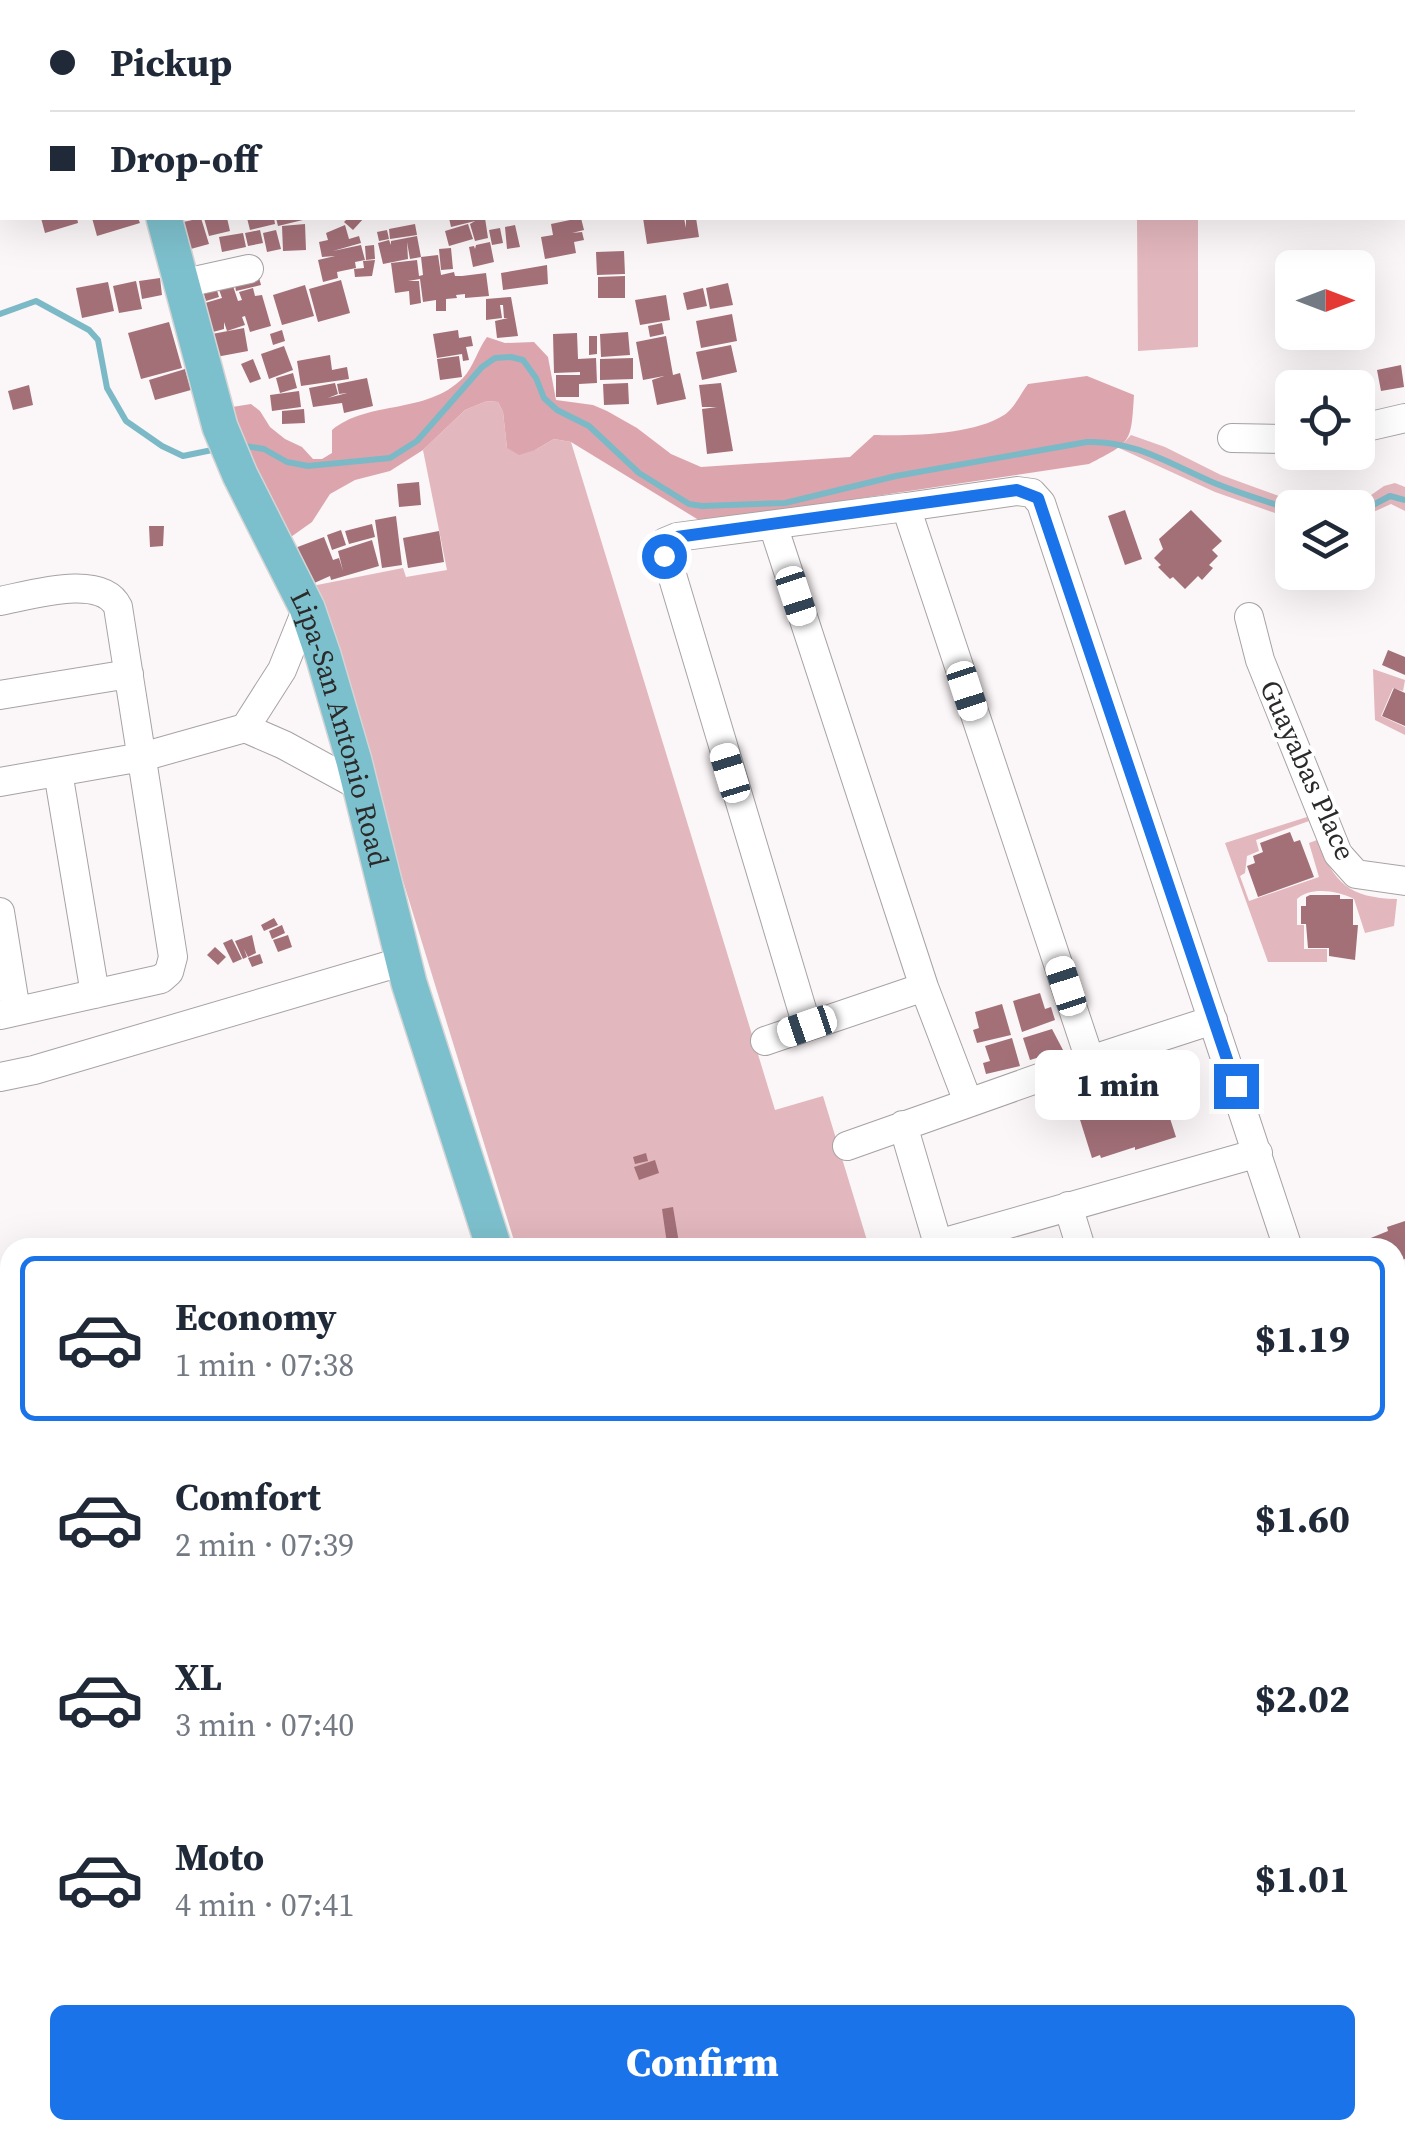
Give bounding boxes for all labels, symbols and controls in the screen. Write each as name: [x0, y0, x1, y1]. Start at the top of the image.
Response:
text: Pickup: [110, 37, 232, 89]
text: Drop-off: [110, 133, 259, 185]
north arrow: [1275, 250, 1375, 350]
map controls: [1275, 250, 1375, 590]
button: locate: [1275, 370, 1375, 470]
button: layers: [1275, 490, 1375, 590]
route start: [642, 534, 687, 579]
car: [772, 563, 820, 629]
street label: Lipa-San Antonio Road: [282, 583, 398, 870]
car: [943, 658, 991, 724]
street label: Guayabas Place: [1251, 674, 1365, 866]
car: [707, 740, 753, 806]
car: [1042, 953, 1090, 1019]
car: [774, 1002, 840, 1050]
callout: 1 min: [1036, 1051, 1201, 1121]
text: 1 min: [1076, 1063, 1159, 1107]
route end: [1214, 1064, 1259, 1109]
text: Economy: [175, 1291, 337, 1343]
icon: car: [55, 1294, 145, 1384]
text: $1.19: [1255, 1313, 1350, 1365]
text: 1 min · 07:38: [175, 1343, 354, 1387]
text: Comfort: [175, 1471, 321, 1523]
icon: car: [55, 1474, 145, 1564]
text: $1.60: [1255, 1493, 1350, 1545]
text: 2 min · 07:39: [175, 1523, 354, 1567]
text: XL: [175, 1651, 222, 1703]
icon: car: [55, 1654, 145, 1744]
text: $2.02: [1255, 1673, 1350, 1725]
text: 3 min · 07:40: [175, 1703, 354, 1747]
text: Moto: [175, 1831, 264, 1883]
icon: car: [55, 1834, 145, 1924]
text: $1.01: [1255, 1853, 1350, 1905]
text: 4 min · 07:41: [175, 1883, 354, 1927]
button: Confirm: [50, 2005, 1355, 2120]

